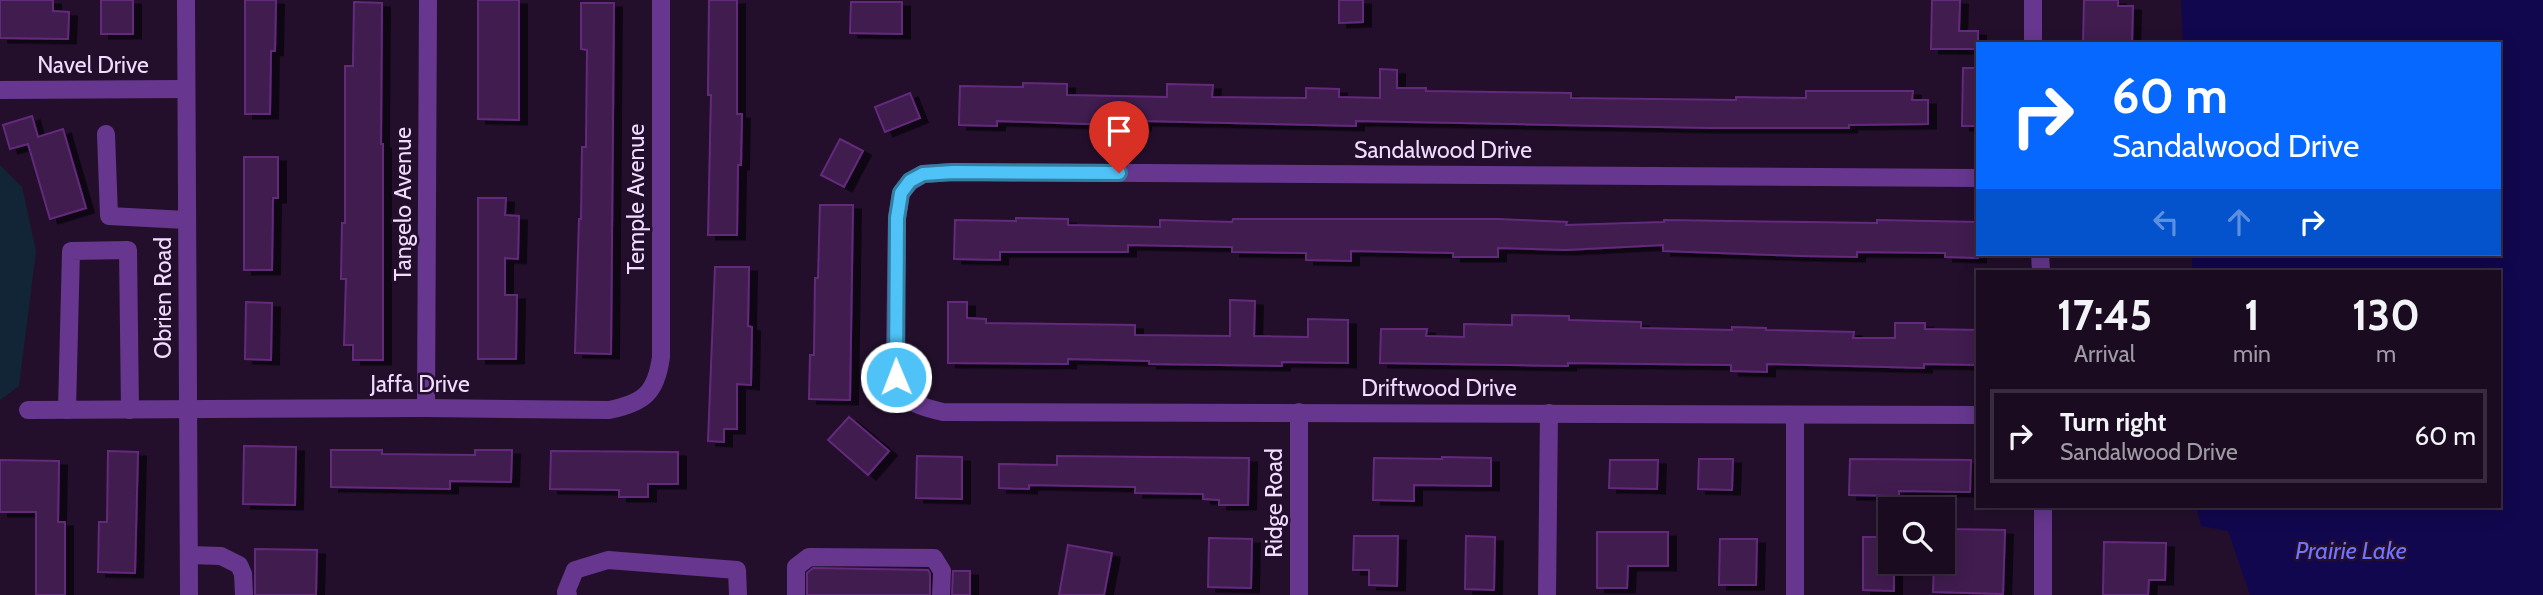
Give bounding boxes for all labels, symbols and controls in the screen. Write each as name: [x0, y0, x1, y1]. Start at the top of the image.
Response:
street label: Navel Drive: [37, 51, 149, 79]
text: 60 m: [2112, 66, 2228, 125]
icon: right: [1997, 70, 2088, 161]
pin: [1089, 101, 1149, 173]
icon: arrive: [1100, 112, 1138, 150]
street label: Temple Avenue: [622, 124, 650, 274]
text: Sandalwood Drive: [2112, 126, 2359, 165]
street label: Tangelo Avenue: [389, 127, 417, 281]
street label: Sandalwood Drive: [1354, 136, 1532, 164]
icon: left: [2147, 203, 2185, 241]
icon: ahead: [2220, 203, 2258, 241]
icon: right: [2293, 203, 2331, 241]
street label: Obrien Road: [149, 237, 177, 359]
text: 17:45: [2057, 289, 2152, 341]
text: 1: [2244, 289, 2260, 341]
text: 130: [2352, 289, 2420, 341]
position arrow: [859, 340, 933, 414]
text: Arrival: [2074, 340, 2135, 368]
text: min: [2233, 340, 2271, 368]
text: m: [2376, 340, 2396, 368]
street label: Jaffa Drive: [369, 370, 470, 398]
street label: Driftwood Drive: [1361, 374, 1517, 402]
text: Turn right: [2060, 406, 2166, 438]
icon: right: [2001, 417, 2039, 455]
text: 60 m: [2414, 420, 2476, 452]
text: Sandalwood Drive: [2060, 438, 2238, 466]
street label: Ridge Road: [1260, 448, 1288, 558]
map controls: [1878, 497, 1955, 574]
button: search: [1878, 497, 1955, 574]
water label: Prairie Lake: [2295, 536, 2407, 565]

